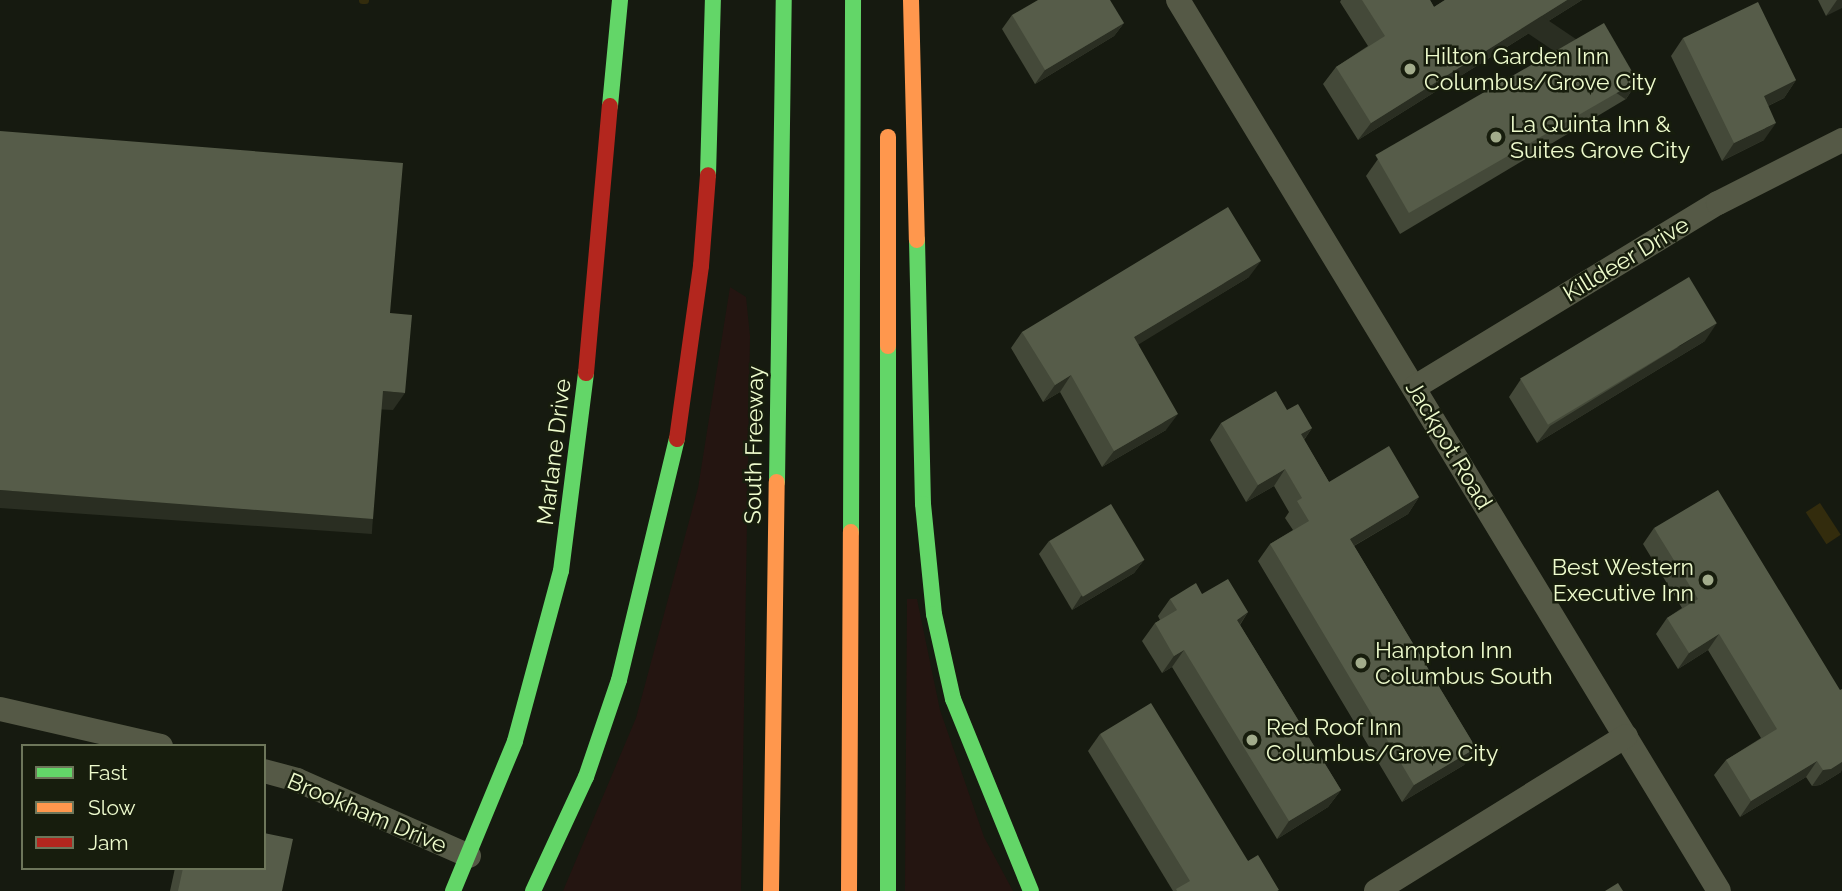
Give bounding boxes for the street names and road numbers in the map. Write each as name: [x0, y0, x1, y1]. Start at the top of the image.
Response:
street label: Killdeer Drive: [1558, 210, 1694, 308]
street label: South Freeway: [739, 366, 769, 524]
street label: Jackpot Road: [1400, 376, 1498, 514]
street label: Marlane Drive: [531, 377, 577, 527]
street label: Brookham Drive: [283, 767, 451, 859]

